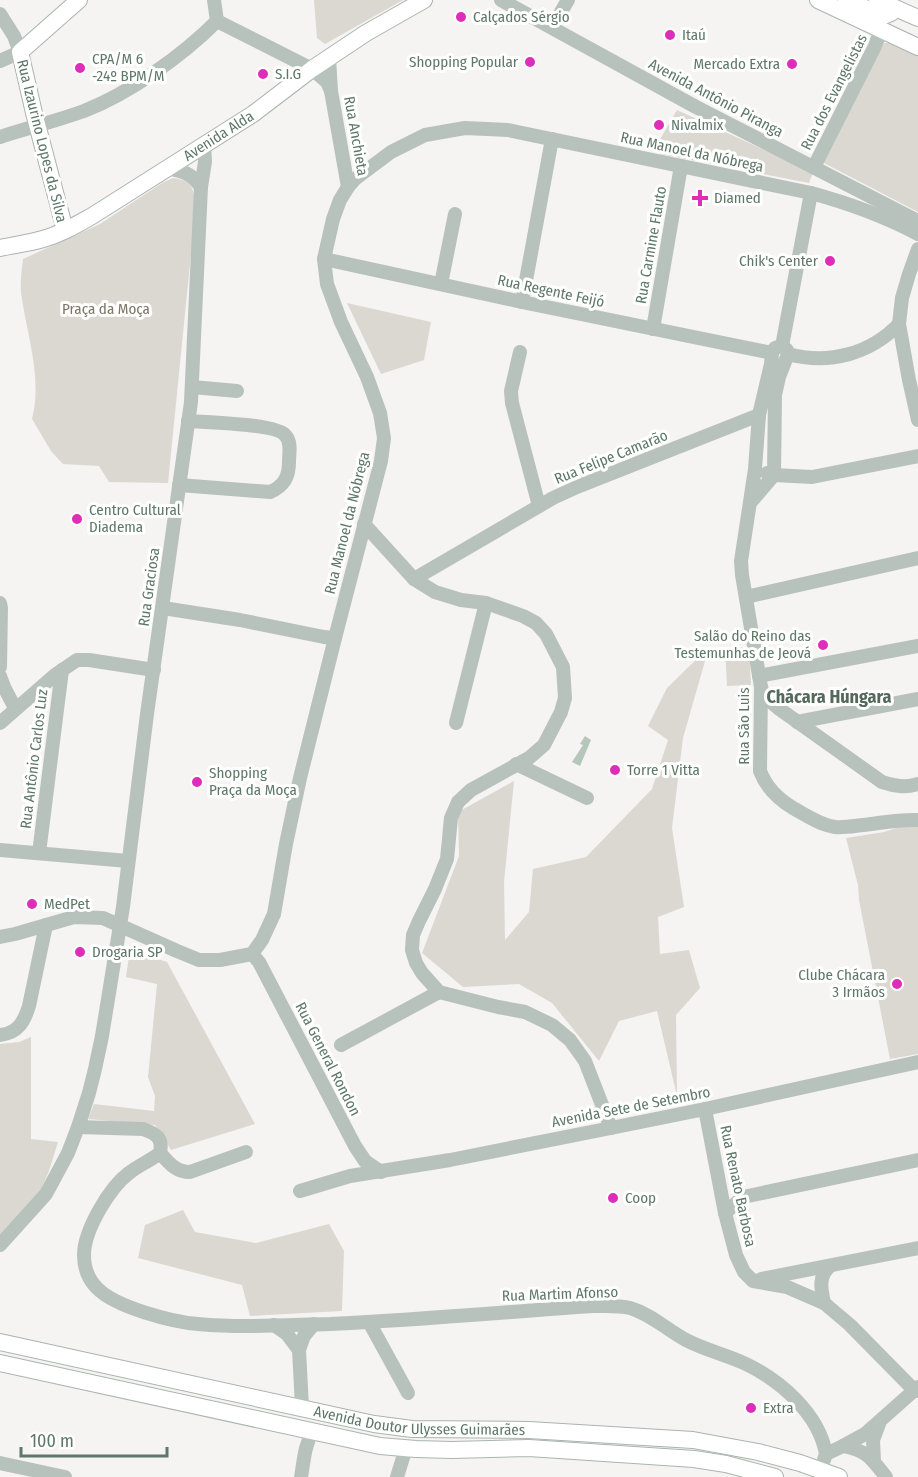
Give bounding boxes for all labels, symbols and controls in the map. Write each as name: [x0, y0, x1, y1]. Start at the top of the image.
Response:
place label: Calçados Sérgio: [473, 8, 570, 26]
marker: Calçados Sérgio: [454, 10, 468, 24]
place label: Itaú: [682, 26, 706, 44]
marker: Itaú: [663, 28, 677, 42]
street label: Rua dos Evangelistas: [797, 31, 871, 153]
place label: CPA/M 6 -24º BPM/M: [92, 50, 164, 85]
place label: Shopping Popular: [409, 53, 519, 71]
marker: Shopping Popular: [523, 55, 537, 69]
street label: Avenida Antônio Piranga: [646, 55, 786, 141]
place label: Mercado Extra: [693, 55, 780, 73]
marker: Mercado Extra: [785, 57, 799, 71]
street label: Rua Izaurino Lopes da Silva: [13, 58, 71, 224]
marker: CPA/M 6 -24º BPM/M: [73, 61, 87, 75]
place label: S.I.G: [275, 65, 301, 83]
marker: S.I.G: [256, 67, 270, 81]
street label: Rua Anchieta: [340, 95, 372, 177]
street label: Avenida Alda: [180, 107, 257, 165]
place label: Nivalmix: [671, 116, 724, 134]
marker: Nivalmix: [652, 118, 666, 132]
street label: Rua Manoel da Nóbrega: [619, 128, 765, 176]
street label: Rua Carmine Flauto: [632, 185, 670, 305]
marker: Diamed: [691, 189, 709, 207]
place label: Diamed: [714, 189, 761, 207]
place label: Chik's Center: [739, 252, 819, 270]
marker: Chik's Center: [823, 254, 837, 268]
street label: Rua Regente Feijó: [496, 271, 606, 311]
park label: Praça da Moça: [62, 300, 150, 318]
street label: Rua Felipe Camarão: [552, 426, 670, 488]
street label: Rua Manoel da Nóbrega: [321, 450, 373, 596]
place label: Centro Cultural Diadema: [89, 501, 181, 536]
marker: Centro Cultural Diadema: [70, 512, 84, 526]
street label: Rua Graciosa: [135, 546, 163, 628]
place label: Salão do Reino das Testemunhas de Jeová: [674, 627, 811, 662]
marker: Salão do Reino das Testemunhas de Jeová: [816, 638, 830, 652]
district label: Chácara Húngara: [766, 686, 892, 708]
street label: Rua São Luis: [735, 687, 753, 765]
street label: Rua Antônio Carlos Luz: [17, 688, 51, 830]
place label: Torre 1 Vitta: [627, 761, 700, 779]
marker: Torre 1 Vitta: [608, 763, 622, 777]
place label: Shopping Praça da Moça: [209, 764, 297, 799]
marker: Shopping Praça da Moça: [190, 775, 204, 789]
place label: MedPet: [44, 895, 90, 913]
marker: MedPet: [25, 897, 39, 911]
place label: Drogaria SP: [92, 943, 163, 961]
marker: Drogaria SP: [73, 945, 87, 959]
place label: Clube Chácara 3 Irmãos: [798, 966, 885, 1001]
marker: Clube Chácara 3 Irmãos: [890, 977, 904, 991]
street label: Rua General Rondon: [292, 999, 364, 1119]
street label: Avenida Sete de Setembro: [550, 1083, 712, 1131]
street label: Rua Renato Barbosa: [716, 1124, 760, 1248]
place label: Coop: [625, 1189, 656, 1207]
marker: Coop: [606, 1191, 620, 1205]
street label: Rua Martim Afonso: [502, 1283, 619, 1305]
place label: Extra: [763, 1399, 794, 1417]
marker: Extra: [744, 1401, 758, 1415]
street label: Avenida Doutor Ulysses Guimarães: [312, 1402, 525, 1439]
scale bar: [21, 1420, 166, 1458]
text: 100 m: [30, 1430, 74, 1452]

